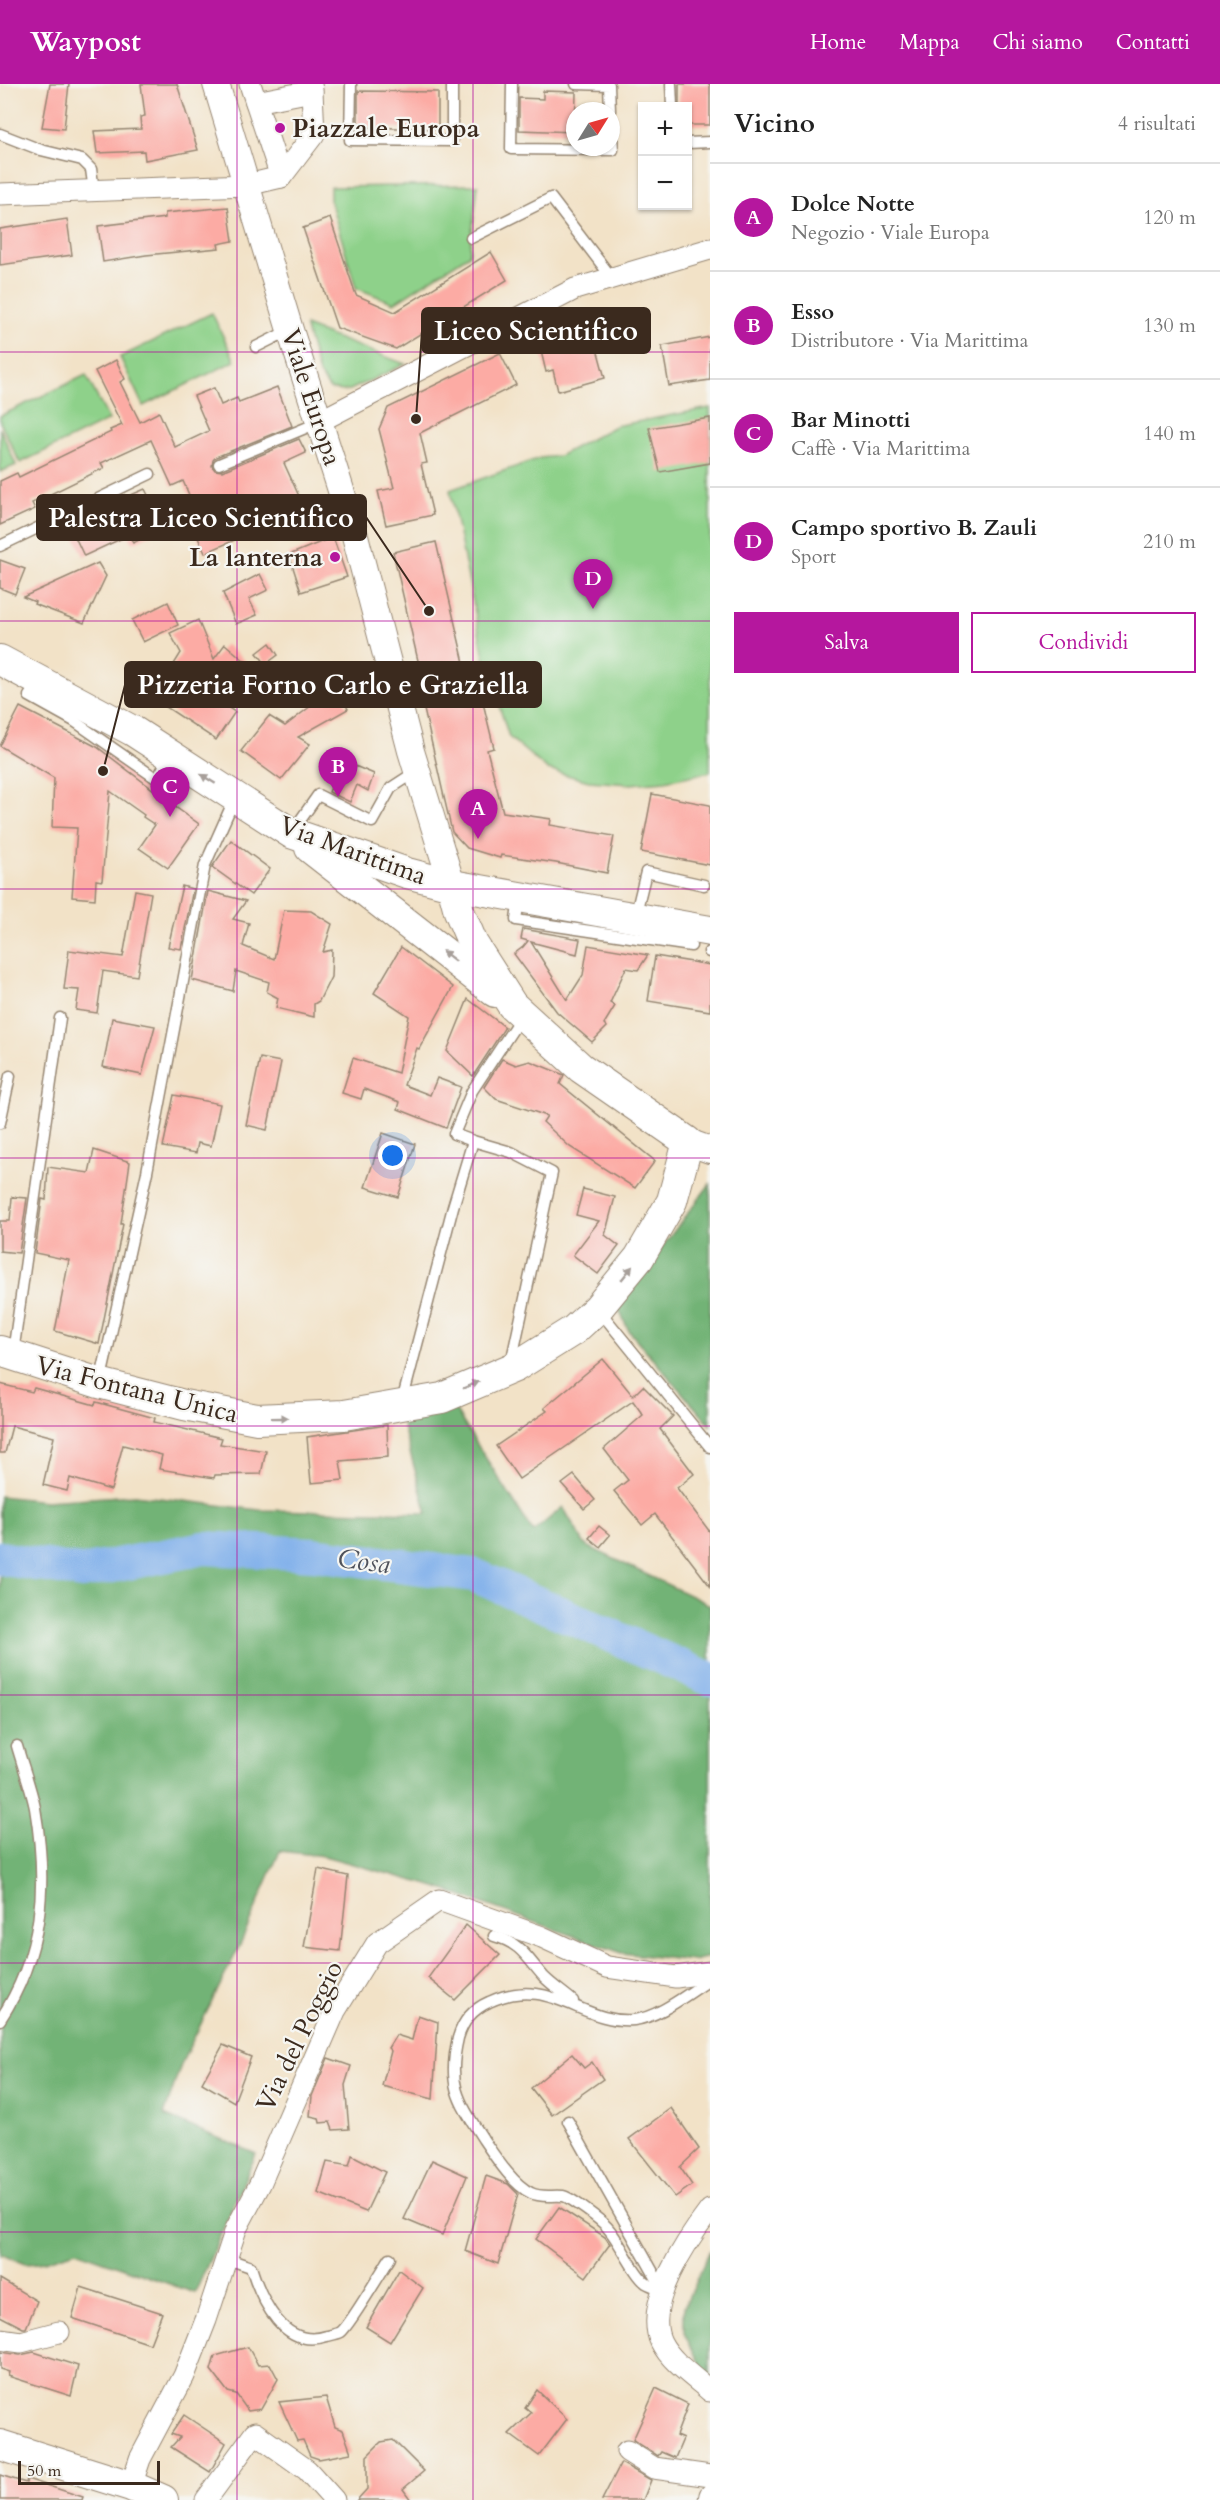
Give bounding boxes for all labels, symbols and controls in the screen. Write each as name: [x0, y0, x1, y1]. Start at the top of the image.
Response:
text: Waypost: [30, 23, 141, 61]
text: Home: [810, 28, 866, 57]
text: Mappa: [899, 28, 960, 57]
text: Chi siamo: [993, 28, 1083, 57]
text: Contatti: [1116, 28, 1190, 57]
north arrow: [566, 102, 620, 156]
map controls: [638, 102, 692, 210]
button: +: [638, 102, 692, 156]
text: Vicino: [734, 106, 815, 141]
text: 4 risultati: [1118, 110, 1196, 137]
place label: Piazzale Europa: [292, 111, 480, 146]
marker: Piazzale Europa: [273, 121, 287, 135]
button: −: [638, 156, 692, 210]
text: Dolce Notte: [791, 189, 915, 219]
text: A: [746, 204, 761, 231]
text: 120 m: [1143, 204, 1196, 231]
text: Negozio · Viale Europa: [791, 219, 990, 246]
text: Esso: [791, 297, 834, 327]
callout: Liceo Scientifico: [422, 308, 650, 353]
text: B: [746, 312, 761, 339]
text: 130 m: [1143, 312, 1196, 339]
text: Liceo Scientifico: [434, 313, 638, 350]
street label: Viale Europa: [273, 324, 350, 470]
text: Distributore · Via Marittima: [791, 327, 1028, 354]
text: Bar Minotti: [791, 405, 911, 435]
text: C: [746, 420, 761, 447]
text: 140 m: [1143, 420, 1196, 447]
text: Caffè · Via Marittima: [791, 435, 970, 462]
callout: Palestra Liceo Scientifico: [37, 495, 366, 540]
text: Palestra Liceo Scientifico: [48, 500, 354, 537]
text: Campo sportivo B. Zauli: [791, 513, 1037, 543]
text: D: [745, 528, 762, 555]
text: 210 m: [1143, 528, 1196, 555]
place label: La lanterna: [189, 540, 323, 575]
text: Sport: [791, 543, 836, 570]
marker: La lanterna: [328, 550, 342, 564]
pin: D: [574, 560, 612, 609]
button: Salva: [734, 612, 959, 673]
button: Condividi: [971, 612, 1196, 673]
callout: Pizzeria Forno Carlo e Graziella: [125, 662, 541, 707]
text: Pizzeria Forno Carlo e Graziella: [137, 667, 529, 704]
pin: B: [318, 748, 358, 797]
pin: C: [150, 768, 190, 817]
one-way arrow: [200, 773, 216, 784]
pin: A: [458, 790, 498, 839]
street label: Via Marittima: [274, 808, 431, 893]
one-way arrow: [441, 950, 457, 963]
your location: [378, 1141, 407, 1170]
one-way arrow: [620, 1265, 633, 1281]
street label: Via Fontana Unica: [32, 1347, 242, 1432]
one-way arrow: [463, 1380, 481, 1390]
one-way arrow: [271, 1414, 290, 1423]
water label: Cosa: [335, 1540, 392, 1583]
street label: Via del Poggio: [248, 1955, 351, 2118]
scale bar: [18, 2458, 160, 2486]
text: 50 m: [27, 2460, 61, 2482]

